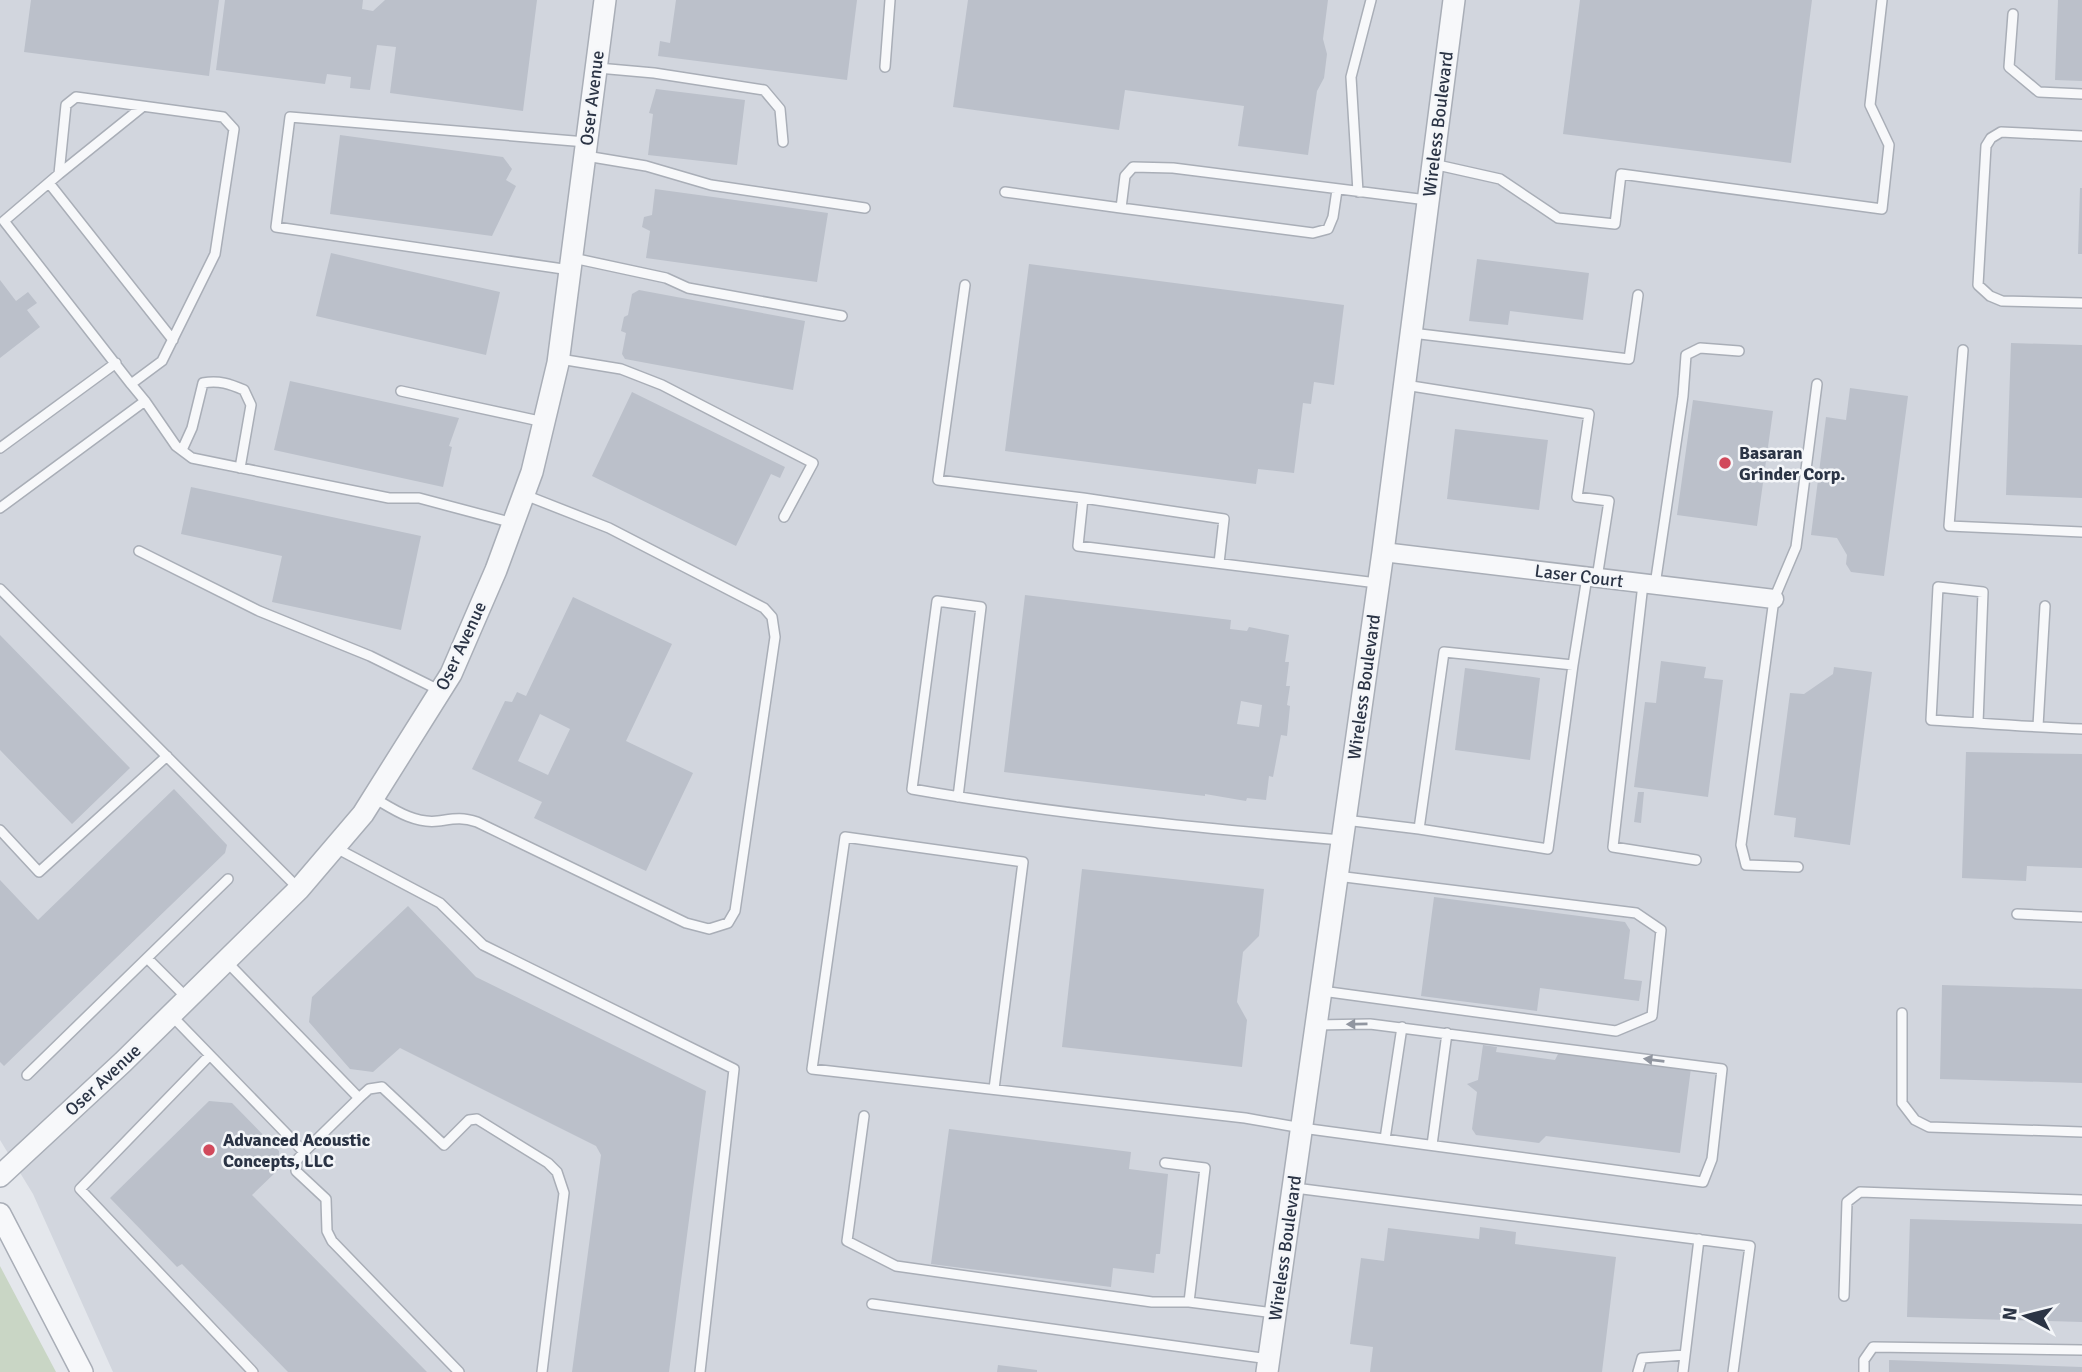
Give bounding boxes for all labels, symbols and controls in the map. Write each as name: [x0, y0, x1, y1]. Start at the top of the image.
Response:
street label: Oser Avenue: [575, 49, 609, 147]
street label: Wireless Boulevard: [1418, 50, 1458, 198]
place label: Basaran Grinder Corp.: [1739, 442, 1845, 485]
marker: Basaran Grinder Corp.: [1717, 455, 1733, 471]
street label: Laser Court: [1533, 560, 1625, 592]
street label: Oser Avenue: [431, 598, 491, 694]
street label: Wireless Boulevard: [1343, 613, 1385, 761]
one-way arrow: [1346, 1018, 1368, 1030]
street label: Oser Avenue: [61, 1039, 145, 1121]
one-way arrow: [1643, 1055, 1665, 1066]
place label: Advanced Acoustic Concepts, LLC: [223, 1129, 371, 1172]
marker: Advanced Acoustic Concepts, LLC: [201, 1142, 217, 1158]
street label: Wireless Boulevard: [1264, 1174, 1306, 1322]
north arrow: [1991, 1281, 2061, 1351]
text: N: [1997, 1306, 2023, 1322]

